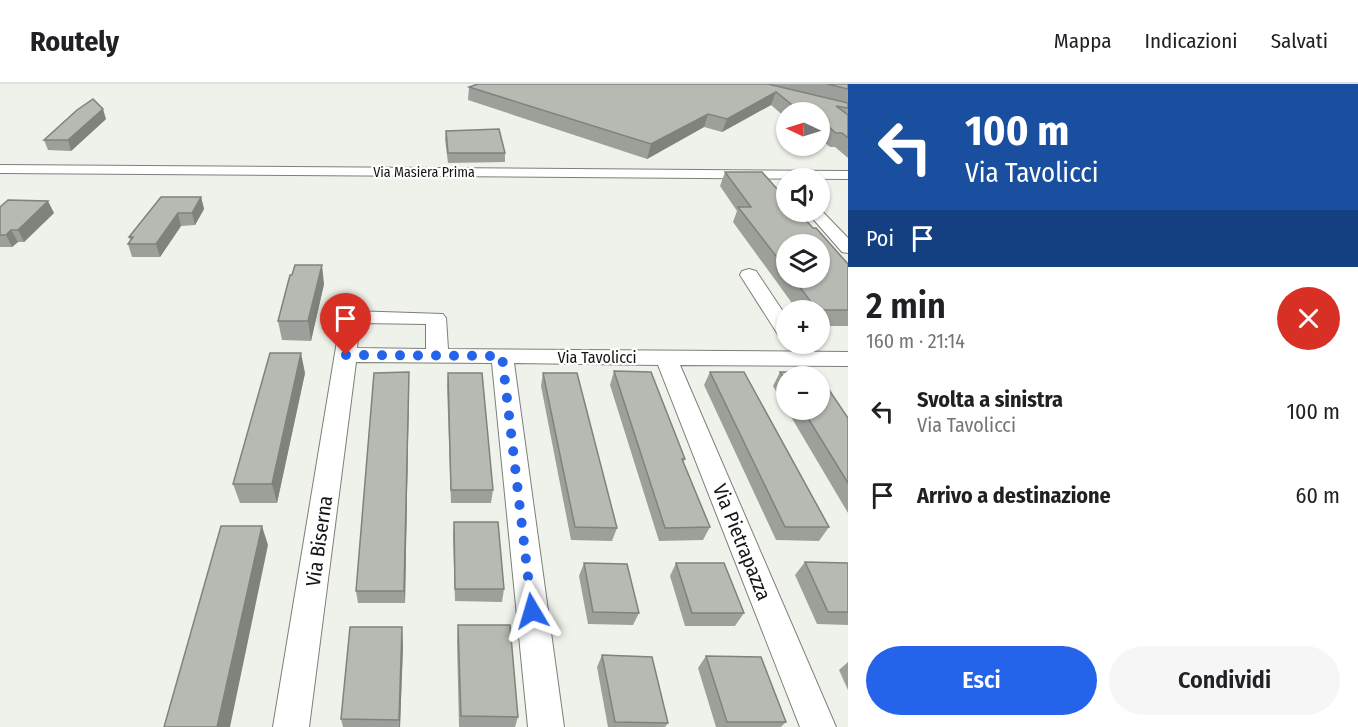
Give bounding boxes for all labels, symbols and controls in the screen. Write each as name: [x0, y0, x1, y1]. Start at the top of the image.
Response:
text: Routely: [30, 25, 119, 58]
text: Mappa: [1054, 28, 1111, 54]
text: Indicazioni: [1144, 28, 1238, 54]
text: Salvati: [1271, 28, 1328, 54]
north arrow: [776, 102, 830, 156]
map controls: [776, 102, 830, 420]
text: 100 m: [965, 106, 1069, 156]
icon: left: [866, 108, 944, 186]
text: Via Tavolicci: [965, 157, 1099, 189]
street label: Via Masiera Prima: [373, 164, 475, 181]
button: sound: [776, 168, 830, 222]
icon: arrive: [906, 222, 939, 255]
text: Poi: [866, 225, 894, 252]
button: layers: [776, 234, 830, 288]
text: 2 min: [866, 284, 946, 328]
button: close: [1277, 287, 1340, 350]
pin: [320, 293, 371, 355]
button: +: [776, 300, 830, 354]
icon: arrive: [329, 302, 362, 335]
text: 160 m · 21:14: [866, 329, 965, 353]
street label: Via Tavolicci: [557, 348, 637, 367]
button: −: [776, 366, 830, 420]
text: Svolta a sinistra: [917, 386, 1063, 413]
icon: left: [866, 395, 899, 428]
text: 100 m: [1286, 398, 1340, 425]
text: Via Tavolicci: [917, 413, 1016, 437]
icon: arrive: [866, 479, 899, 512]
street label: Via Pietrapazza: [708, 480, 776, 604]
text: Arrivo a destinazione: [917, 482, 1111, 509]
text: 60 m: [1296, 482, 1340, 509]
street label: Via Biserna: [301, 494, 337, 588]
position arrow: [500, 579, 564, 643]
button: Esci: [866, 646, 1097, 715]
button: Condividi: [1109, 646, 1340, 715]

